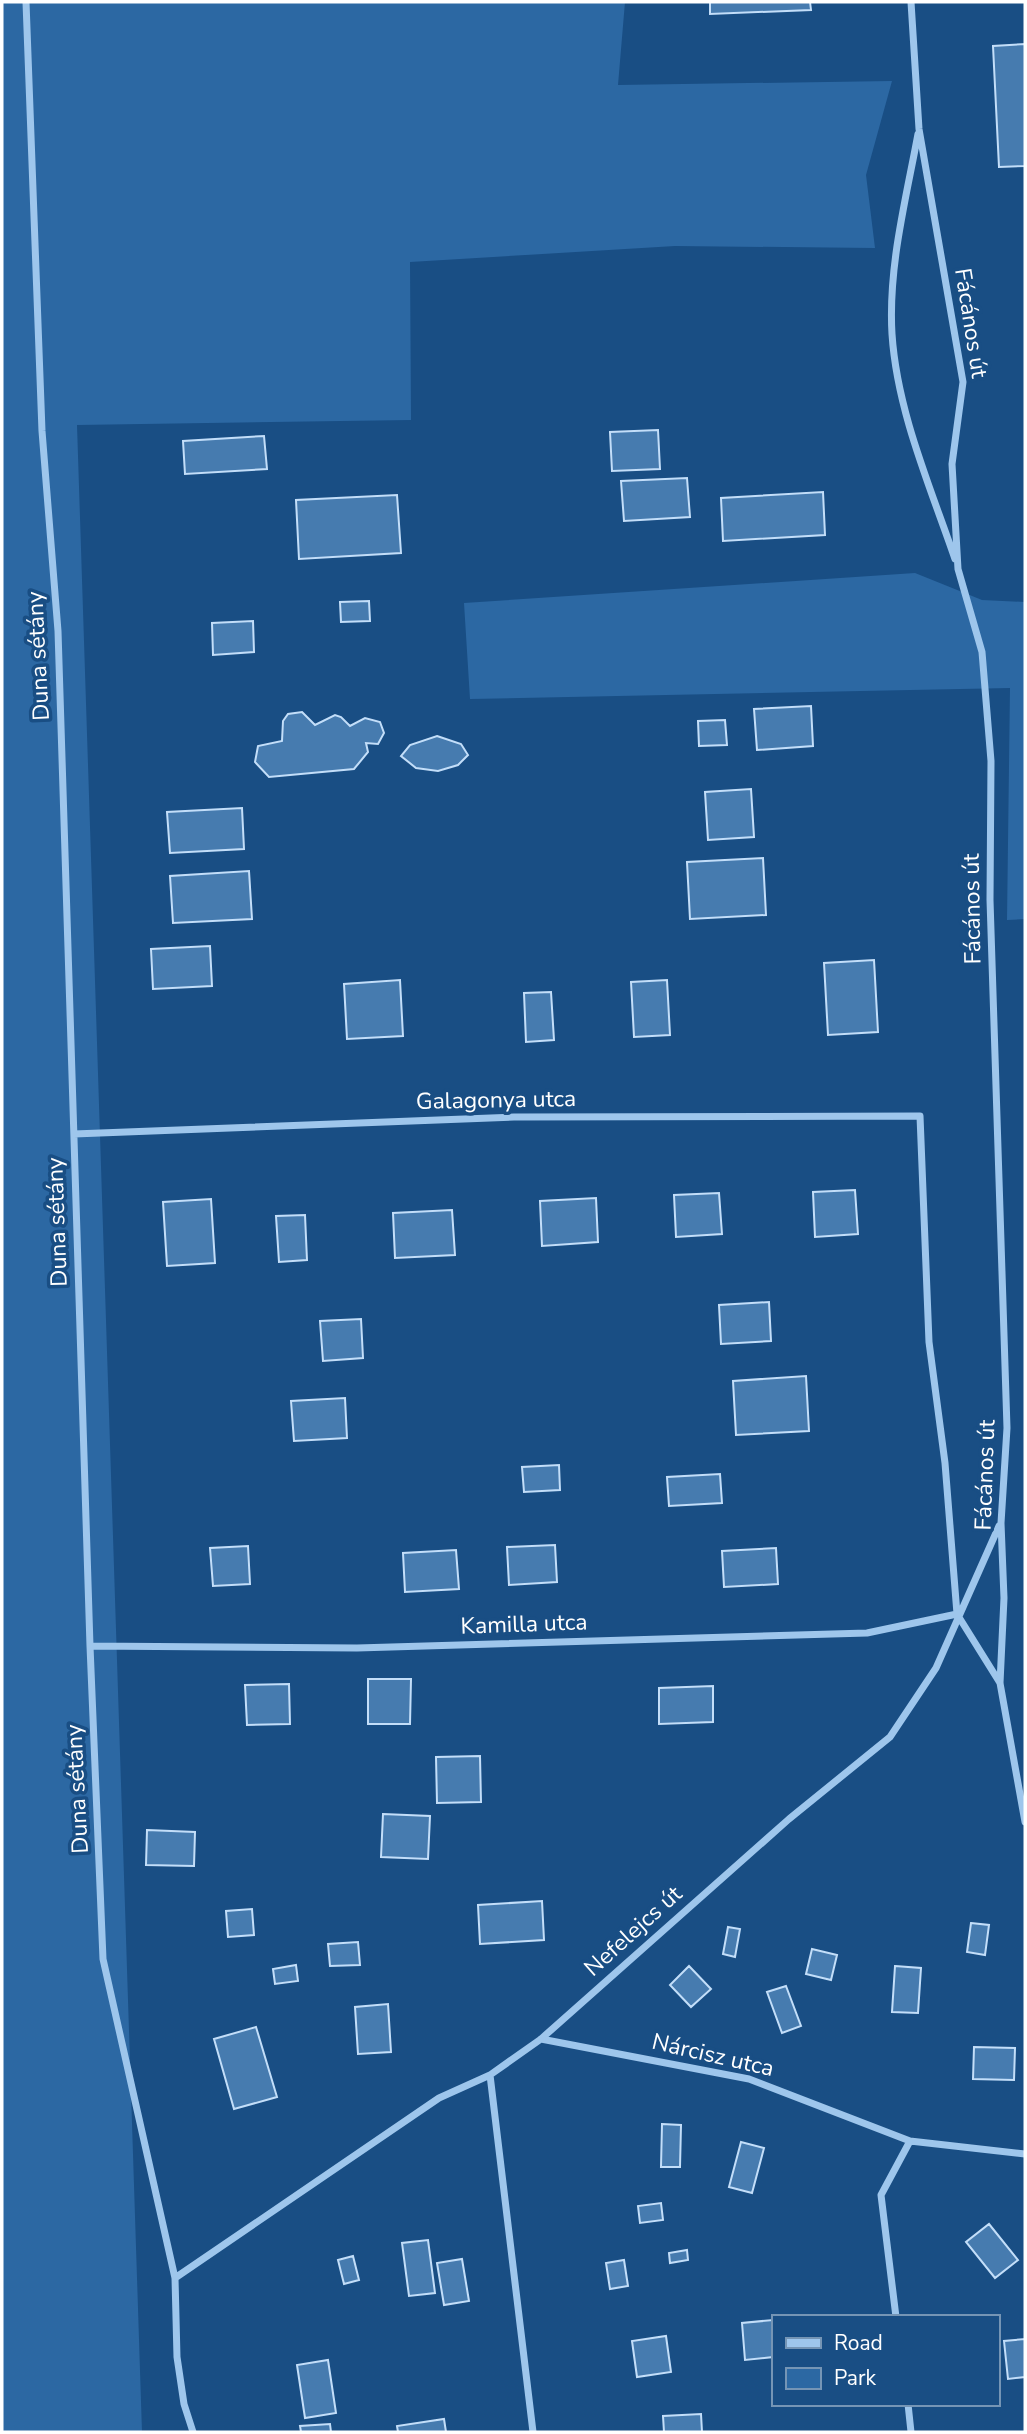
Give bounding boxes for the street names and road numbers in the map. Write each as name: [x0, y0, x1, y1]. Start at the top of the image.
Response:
street label: Fácános út: [947, 266, 995, 381]
street label: Duna sétány: [19, 590, 57, 721]
street label: Fácános út: [956, 852, 988, 965]
street label: Galagonya utca: [416, 1083, 576, 1117]
street label: Duna sétány: [39, 1157, 75, 1287]
street label: Fácános út: [968, 1418, 1002, 1531]
street label: Kamilla utca: [460, 1606, 588, 1642]
street label: Duna sétány: [58, 1723, 96, 1854]
street label: Nefelejcs út: [577, 1878, 689, 1983]
street label: Nárcisz utca: [649, 2026, 777, 2084]

